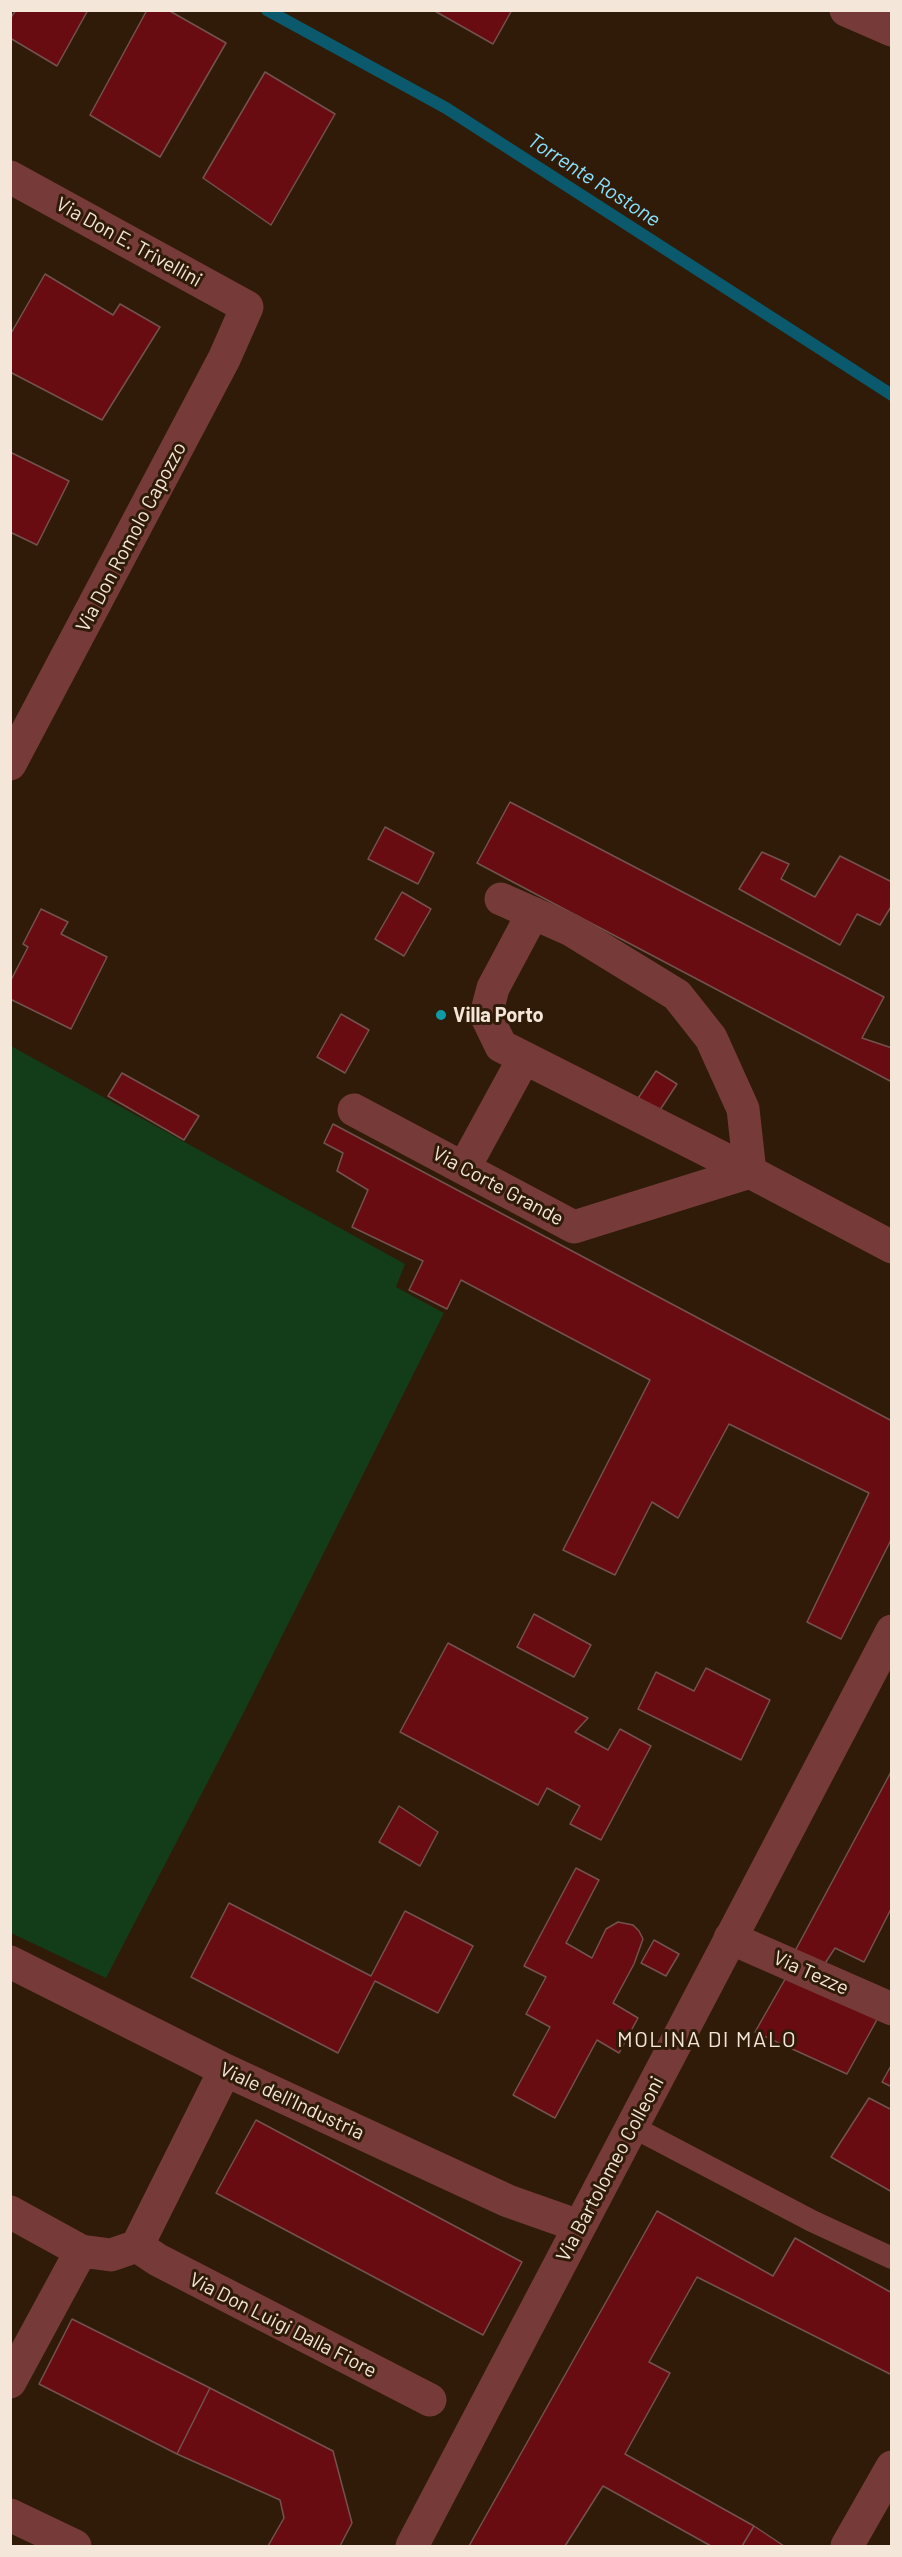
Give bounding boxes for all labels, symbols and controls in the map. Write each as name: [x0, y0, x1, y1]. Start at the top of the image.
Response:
water label: Torrente Rostone: [523, 128, 665, 232]
street label: Via Don E. Trivellini: [52, 192, 206, 292]
street label: Via Don Romolo Capozzo: [71, 438, 191, 636]
place label: Villa Porto: [453, 1003, 544, 1027]
marker: Villa Porto: [434, 1008, 448, 1022]
street label: Via Corte Grande: [428, 1141, 568, 1231]
street label: Via Tezze: [769, 1946, 853, 2000]
district label: MOLINA DI MALO: [617, 2027, 797, 2053]
street label: Viale dell'Industria: [216, 2057, 368, 2145]
street label: Via Bartolomeo Colleoni: [551, 2072, 669, 2266]
street label: Via Don Luigi Dalla Fiore: [185, 2267, 381, 2383]

